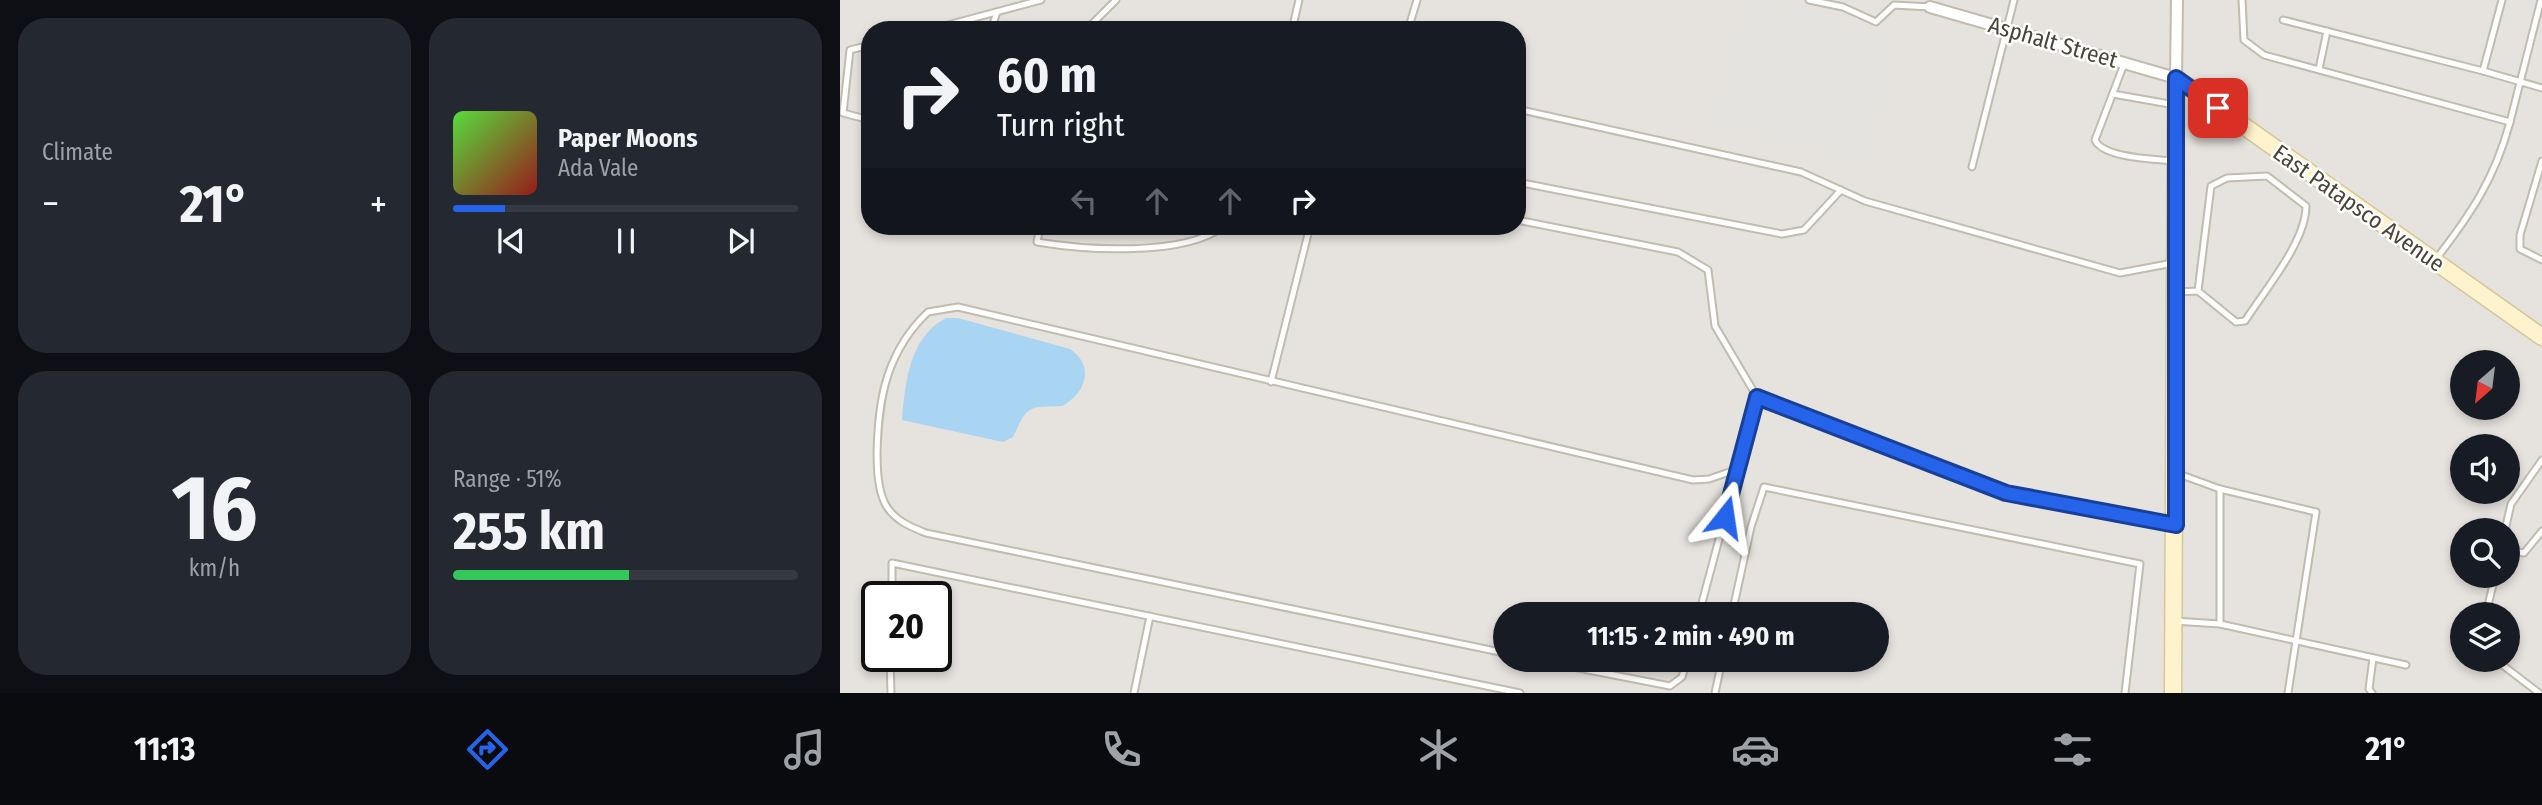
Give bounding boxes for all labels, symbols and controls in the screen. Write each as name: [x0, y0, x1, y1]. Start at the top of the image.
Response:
street label: Asphalt Street: [1985, 10, 2121, 74]
text: 60 m: [997, 46, 1097, 105]
icon: right: [882, 49, 973, 140]
pin: [2188, 78, 2248, 138]
icon: arrive: [2199, 89, 2237, 127]
text: Turn right: [997, 106, 1124, 144]
text: Paper Moons: [558, 123, 698, 154]
text: Climate: [42, 138, 113, 166]
street label: East Patapsco Avenue: [2268, 138, 2450, 278]
text: Ada Vale: [558, 154, 638, 182]
text: 21°: [180, 173, 249, 236]
text: −: [42, 181, 59, 227]
text: +: [370, 181, 387, 227]
icon: left: [1065, 182, 1103, 220]
icon: ahead: [1138, 182, 1176, 220]
icon: ahead: [1211, 182, 1249, 220]
icon: right: [1284, 182, 1322, 220]
icon: previous: [492, 222, 530, 260]
icon: pause: [607, 222, 645, 260]
icon: next: [722, 222, 760, 260]
north arrow: [2450, 350, 2520, 420]
map controls: [2450, 350, 2520, 672]
button: sound: [2450, 434, 2520, 504]
text: 16: [171, 454, 258, 563]
text: Range · 51%: [453, 465, 562, 493]
position arrow: [1688, 480, 1762, 554]
text: 255 km: [453, 500, 605, 563]
button: search: [2450, 518, 2520, 588]
text: km/h: [189, 554, 240, 582]
speed limit sign: 20: [861, 581, 952, 672]
button: layers: [2450, 602, 2520, 672]
text: 11:15 · 2 min · 490 m: [1587, 621, 1795, 652]
icon: directions: [463, 725, 512, 774]
icon: music: [780, 725, 829, 774]
icon: phone: [1097, 725, 1146, 774]
icon: climate: [1414, 725, 1463, 774]
icon: car: [1731, 725, 1780, 774]
icon: filters: [2048, 725, 2097, 774]
text: 11:13: [134, 730, 195, 768]
text: 21°: [2365, 730, 2408, 768]

